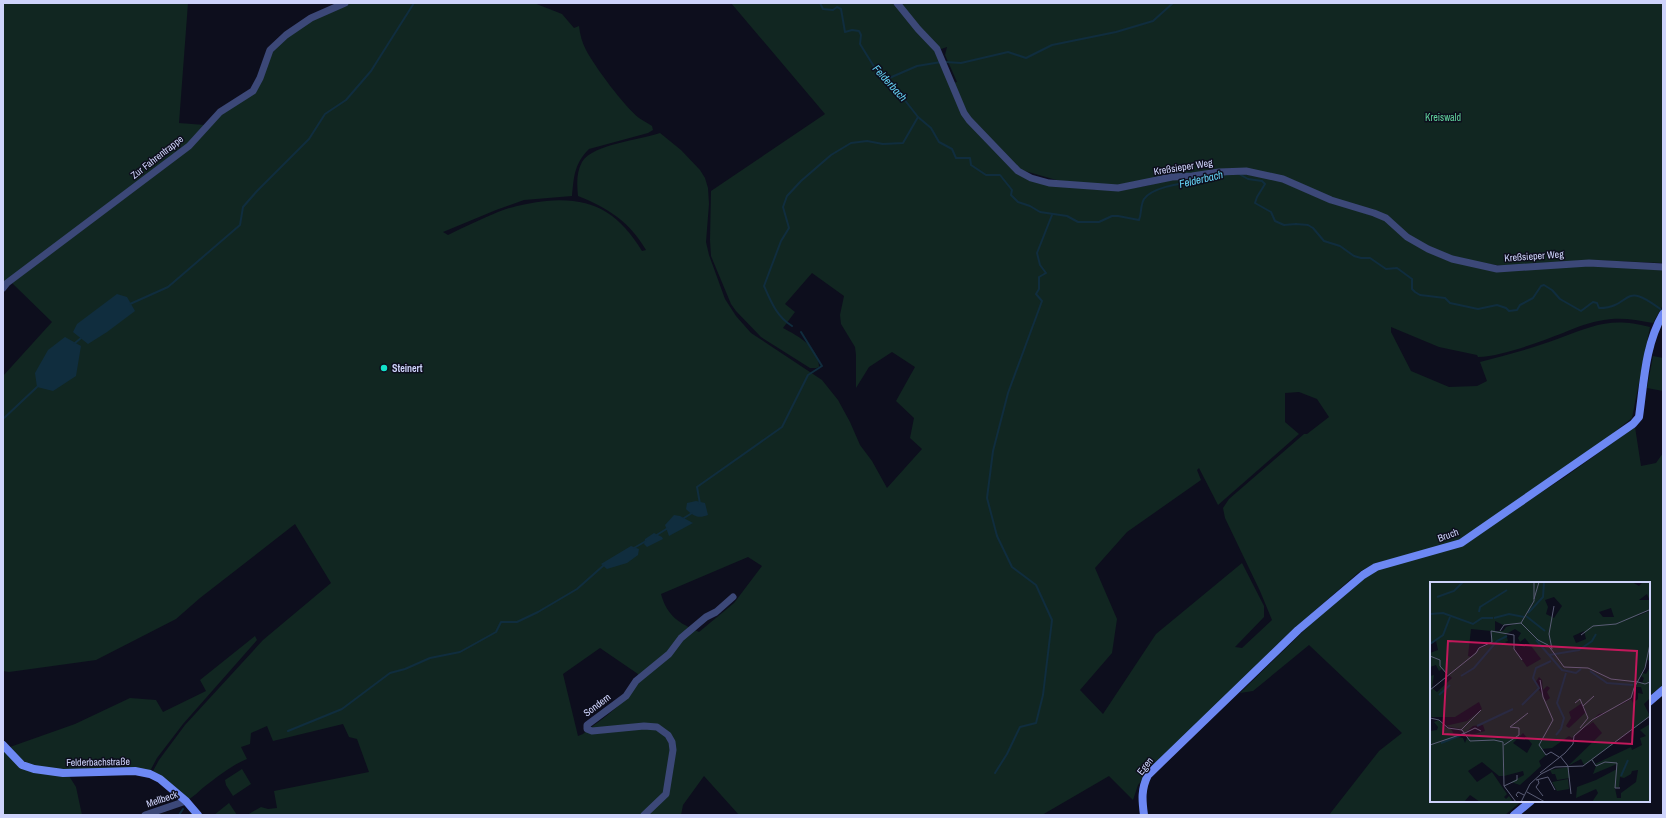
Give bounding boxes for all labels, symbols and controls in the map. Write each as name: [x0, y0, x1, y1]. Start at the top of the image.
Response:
water label: Felderbach: [870, 62, 910, 104]
park label: Kreiswald: [1425, 111, 1461, 124]
street label: Zur Fahrentrappe: [128, 132, 186, 182]
street label: Kreßsieper Weg: [1153, 156, 1214, 178]
water label: Felderbach: [1178, 167, 1224, 191]
street label: Kreßsieper Weg: [1504, 247, 1565, 265]
place label: Steinert: [392, 362, 423, 375]
marker: Steinert: [379, 363, 389, 373]
street label: Bruch: [1436, 525, 1460, 545]
inset map: [1430, 582, 1650, 802]
street label: Sondern: [581, 690, 613, 720]
street label: Egen: [1134, 754, 1156, 778]
street label: Felderbachstraße: [66, 755, 130, 769]
street label: Mellbeck: [145, 787, 180, 810]

